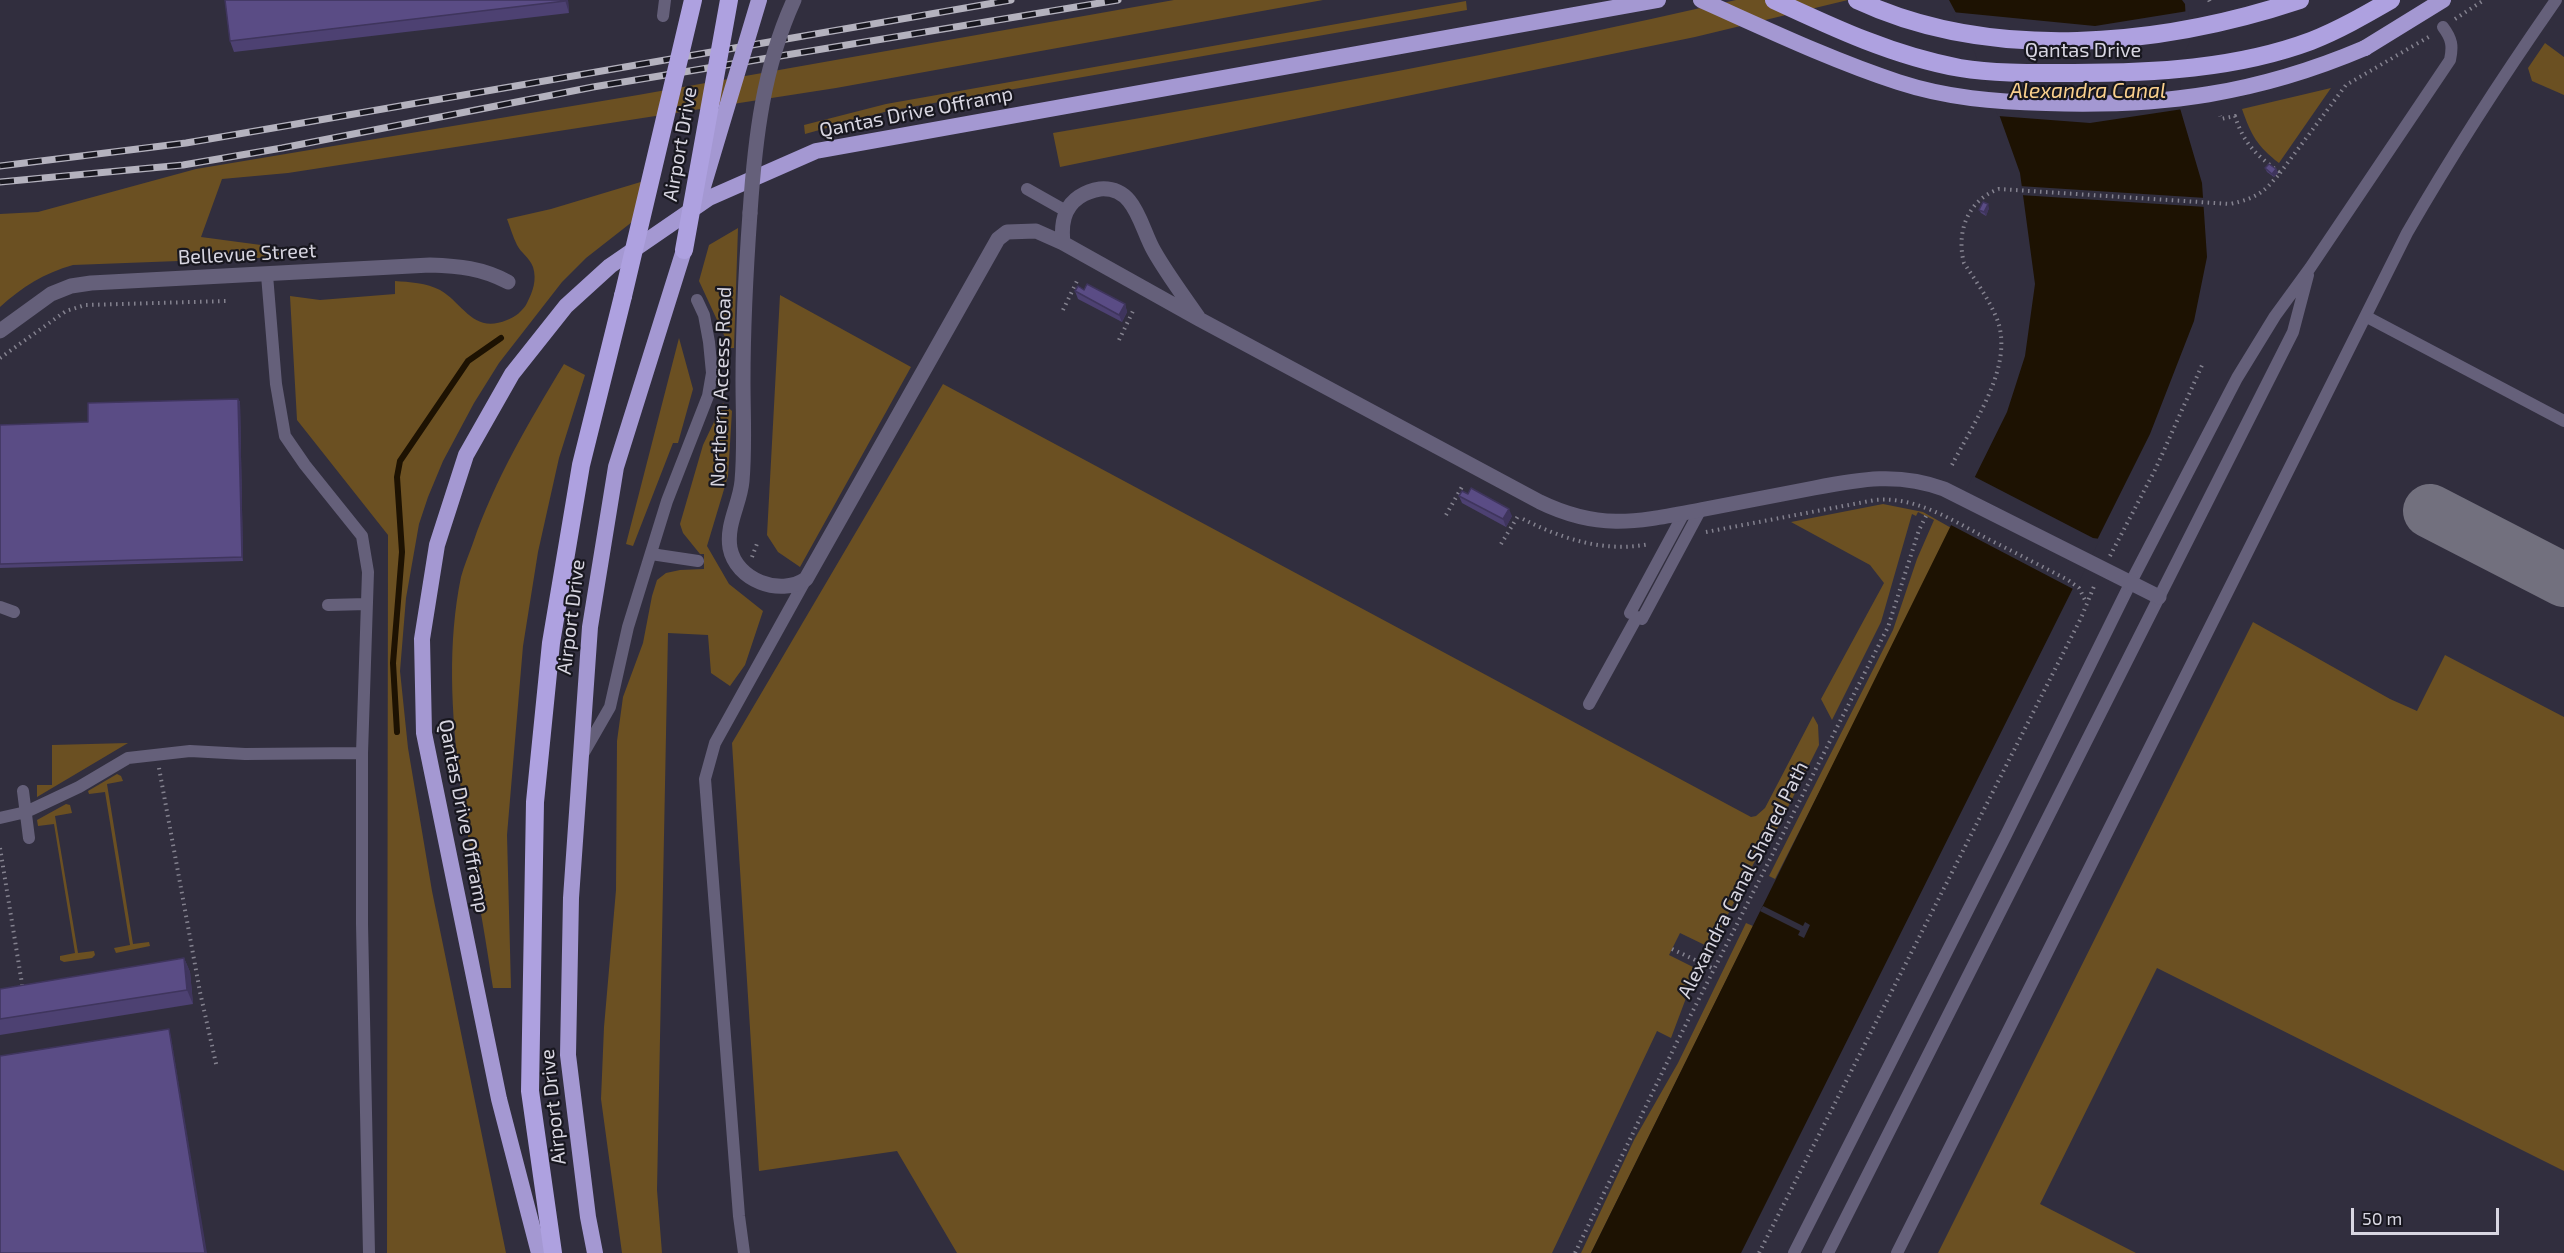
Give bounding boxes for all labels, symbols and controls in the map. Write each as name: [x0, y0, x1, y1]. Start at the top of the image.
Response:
street label: Qantas Drive: [2025, 38, 2141, 62]
water label: Alexandra Canal: [2010, 78, 2166, 104]
street label: Qantas Drive Offramp: [817, 81, 1015, 143]
street label: Airport Drive: [658, 85, 702, 203]
street label: Bellevue Street: [177, 238, 317, 270]
street label: Northern Access Road: [706, 286, 736, 488]
street label: Airport Drive: [552, 558, 590, 676]
street label: Qantas Drive Offramp: [433, 717, 495, 915]
street label: Alexandra Canal Shared Path: [1673, 757, 1813, 1003]
street label: Airport Drive: [535, 1048, 571, 1166]
scale bar: [2354, 1196, 2502, 1234]
text: 50 m: [2362, 1207, 2402, 1229]

